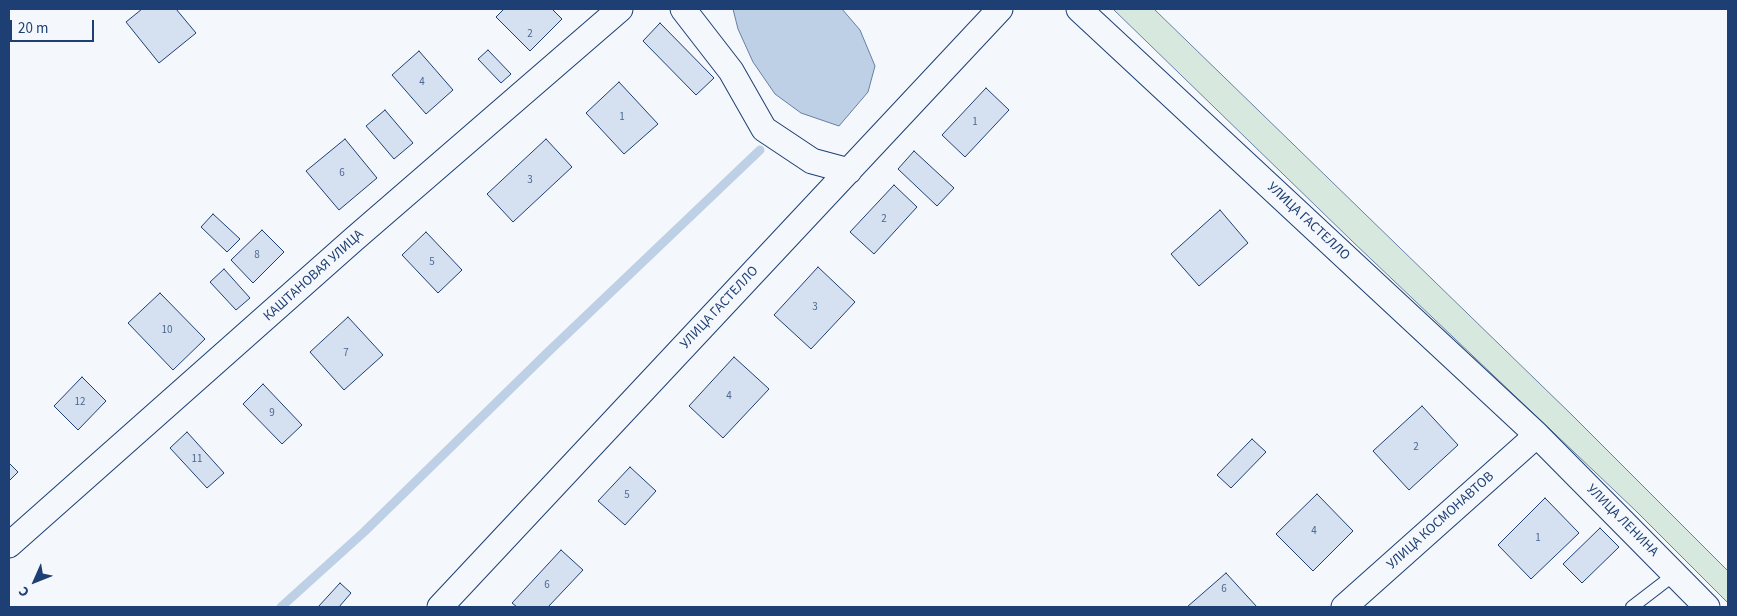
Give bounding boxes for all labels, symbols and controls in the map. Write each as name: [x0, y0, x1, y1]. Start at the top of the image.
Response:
scale bar: [12, 10, 96, 42]
text: 20 m: [18, 18, 48, 39]
house number: 2: [527, 28, 533, 42]
house number: 4: [419, 76, 425, 90]
house number: 1: [619, 111, 625, 125]
house number: 1: [972, 116, 978, 130]
house number: 6: [339, 167, 345, 181]
house number: 3: [527, 174, 533, 188]
street label: УЛИЦА ГАСТЕЛЛО: [1263, 179, 1353, 265]
house number: 2: [881, 213, 887, 227]
street label: КАШТАНОВАЯ УЛИЦА: [261, 227, 367, 325]
house number: 8: [254, 249, 260, 263]
house number: 5: [429, 256, 435, 270]
street label: УЛИЦА ГАСТЕЛЛО: [677, 263, 763, 353]
house number: 3: [812, 301, 818, 315]
house number: 10: [162, 324, 172, 338]
house number: 7: [343, 347, 349, 361]
house number: 4: [726, 390, 732, 404]
house number: 12: [75, 396, 85, 410]
house number: 9: [269, 407, 275, 421]
house number: 2: [1413, 441, 1419, 455]
house number: 11: [192, 453, 202, 467]
street label: УЛИЦА КОСМОНАВТОВ: [1384, 469, 1498, 573]
street label: УЛИЦА ЛЕНИНА: [1582, 481, 1662, 561]
house number: 5: [624, 489, 630, 503]
house number: 4: [1311, 525, 1317, 539]
house number: 1: [1535, 532, 1541, 546]
north arrow: [10, 556, 60, 606]
house number: 6: [544, 579, 550, 593]
text: С: [14, 582, 34, 601]
house number: 6: [1221, 583, 1227, 597]

